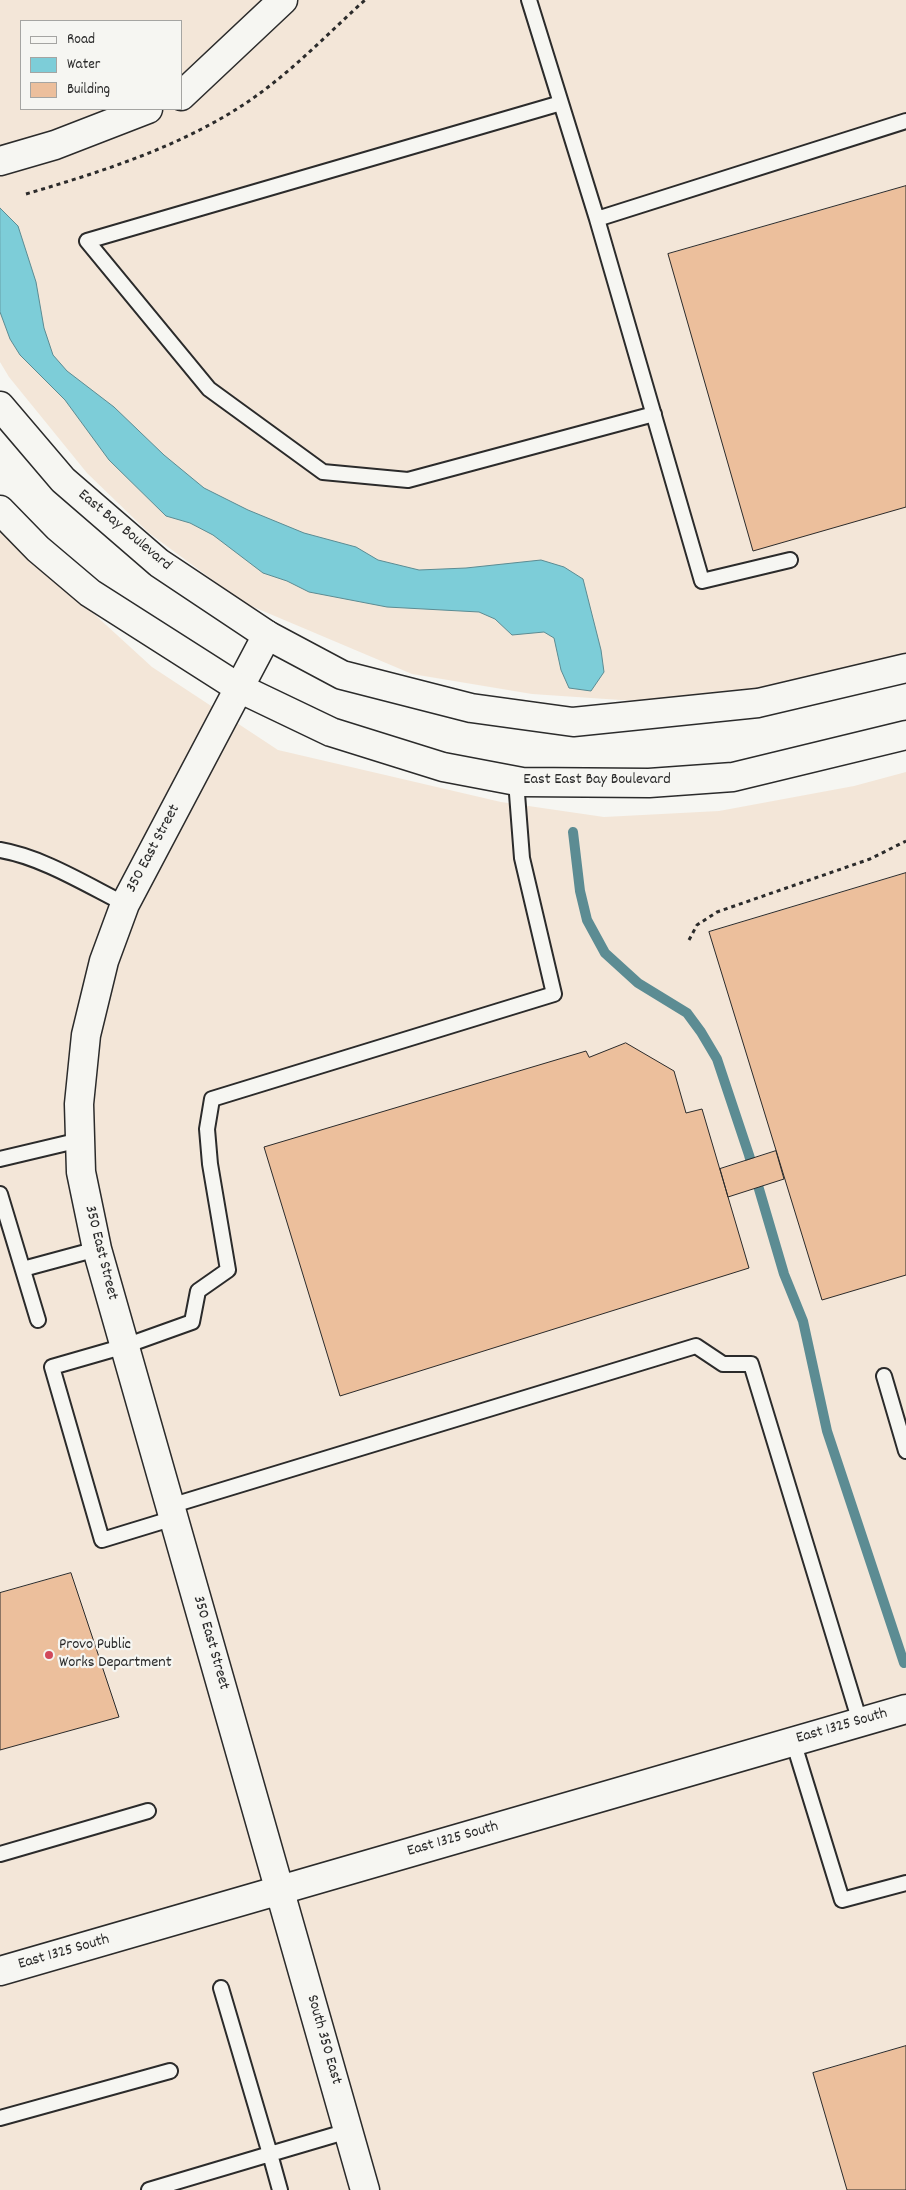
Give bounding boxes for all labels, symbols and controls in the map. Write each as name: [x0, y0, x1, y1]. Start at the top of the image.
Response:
legend: [20, 20, 182, 110]
text: Road: [67, 29, 95, 51]
text: Water: [67, 54, 100, 76]
text: Building: [67, 79, 110, 101]
street label: East Bay Boulevard: [73, 486, 175, 576]
street label: East East Bay Boulevard: [523, 771, 671, 791]
street label: 350 East Street: [123, 802, 185, 896]
street label: 350 East Street: [79, 1204, 121, 1302]
street label: 350 East Street: [187, 1594, 233, 1692]
place label: Provo Public Works Department: [59, 1636, 172, 1674]
marker: Provo Public Works Department: [43, 1649, 55, 1661]
street label: East 1325 South: [794, 1705, 890, 1749]
street label: East 1325 South: [405, 1818, 501, 1862]
street label: East 1325 South: [16, 1931, 112, 1975]
street label: South 350 East: [301, 1993, 345, 2087]

